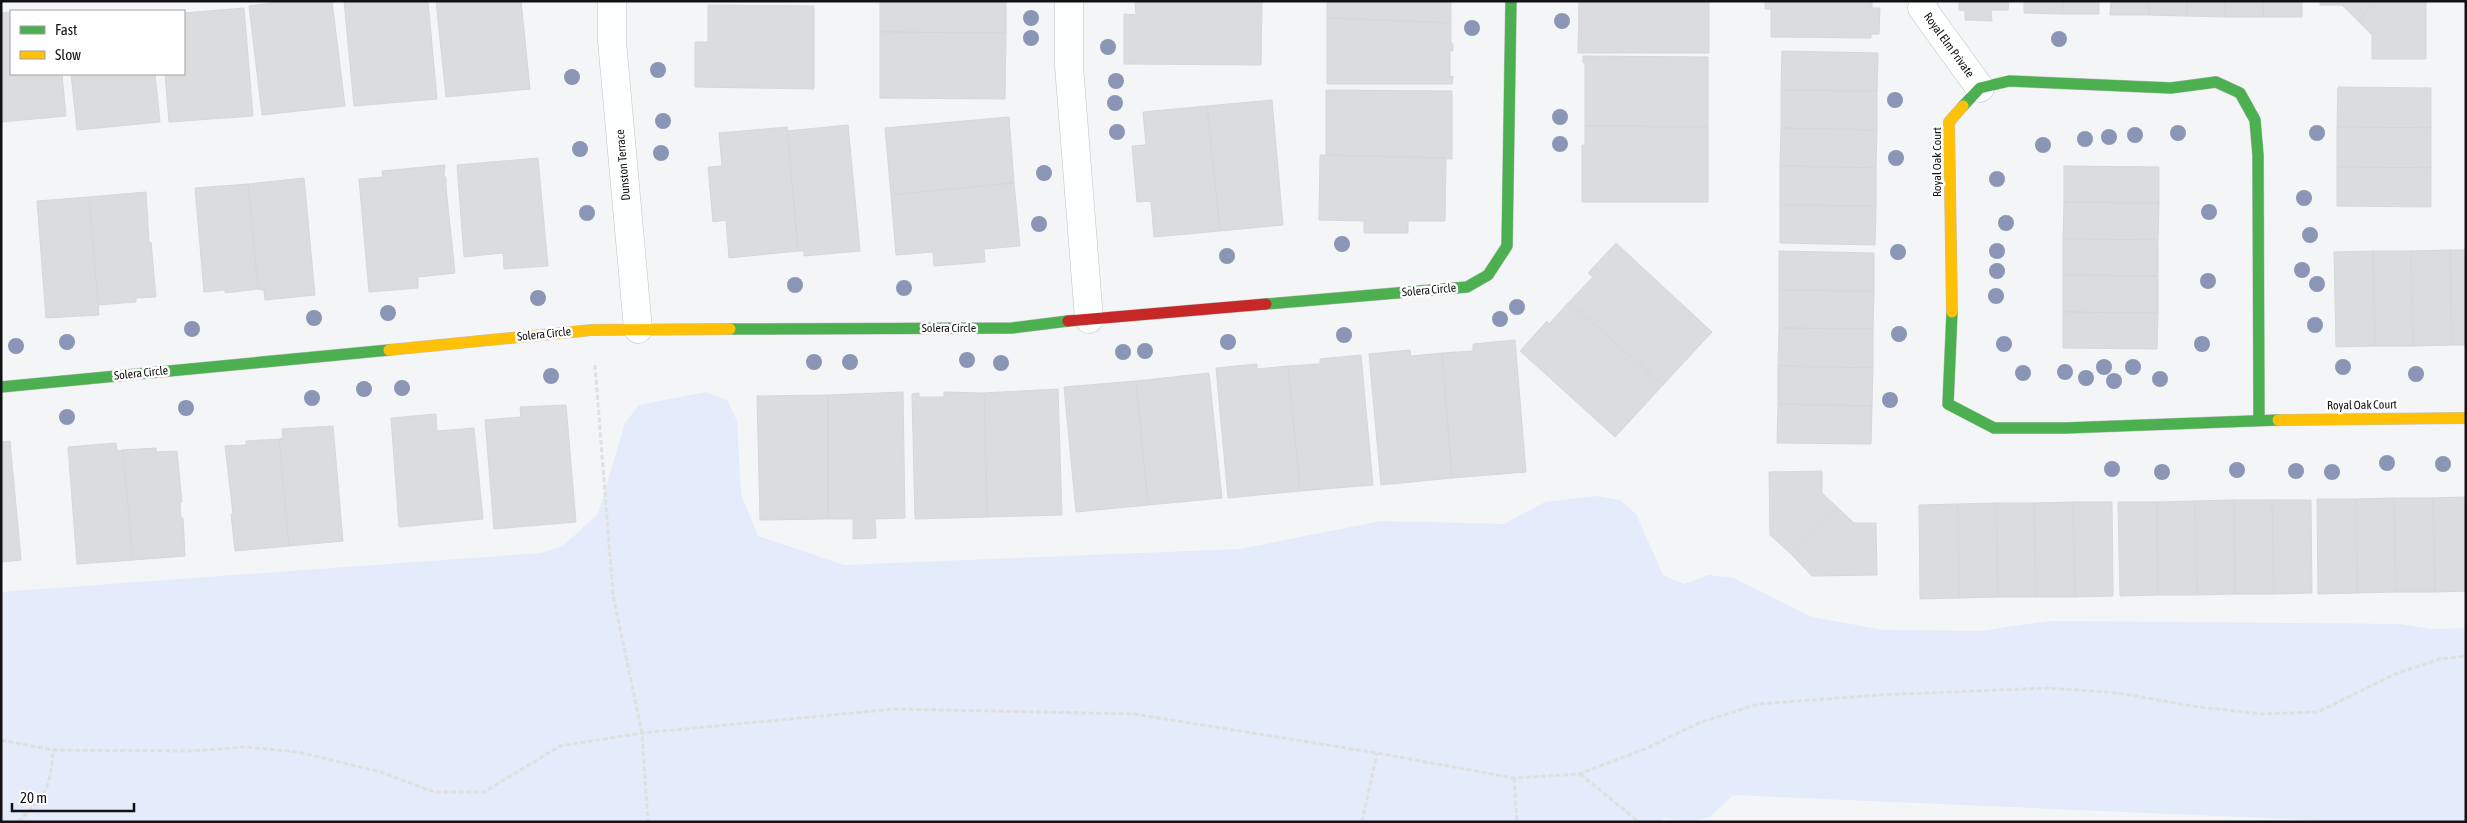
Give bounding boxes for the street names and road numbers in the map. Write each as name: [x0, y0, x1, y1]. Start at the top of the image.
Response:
street label: Royal Elm Private: [1921, 10, 1977, 80]
street label: Royal Oak Court: [1930, 126, 1944, 197]
street label: Dunston Terrace: [613, 129, 633, 201]
street label: Solera Circle: [1401, 281, 1457, 299]
street label: Solera Circle: [922, 321, 976, 335]
street label: Solera Circle: [516, 324, 572, 344]
street label: Solera Circle: [113, 363, 169, 383]
street label: Royal Oak Court: [2327, 397, 2398, 413]

